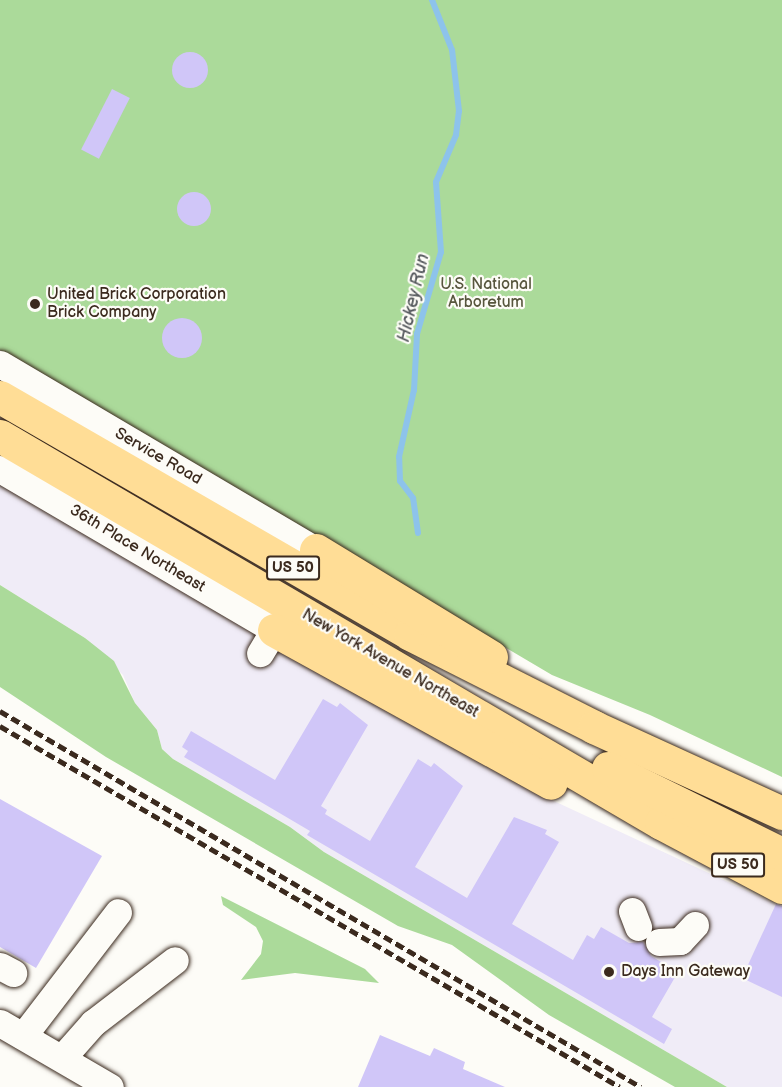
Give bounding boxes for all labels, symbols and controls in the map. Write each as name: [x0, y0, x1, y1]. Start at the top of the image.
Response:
water label: Hickey Run: [393, 251, 435, 345]
park label: U.S. National Arboretum: [440, 275, 532, 313]
place label: United Brick Corporation Brick Company: [47, 285, 226, 323]
marker: United Brick Corporation Brick Company: [28, 297, 42, 311]
street label: Service Road: [111, 424, 205, 490]
street label: 36th Place Northeast: [66, 501, 208, 597]
road number: US 50: [266, 556, 320, 580]
street label: New York Avenue Northeast: [298, 605, 482, 723]
road number: US 50: [711, 853, 765, 877]
place label: Days Inn Gateway: [621, 962, 750, 982]
marker: Days Inn Gateway: [602, 965, 616, 979]

